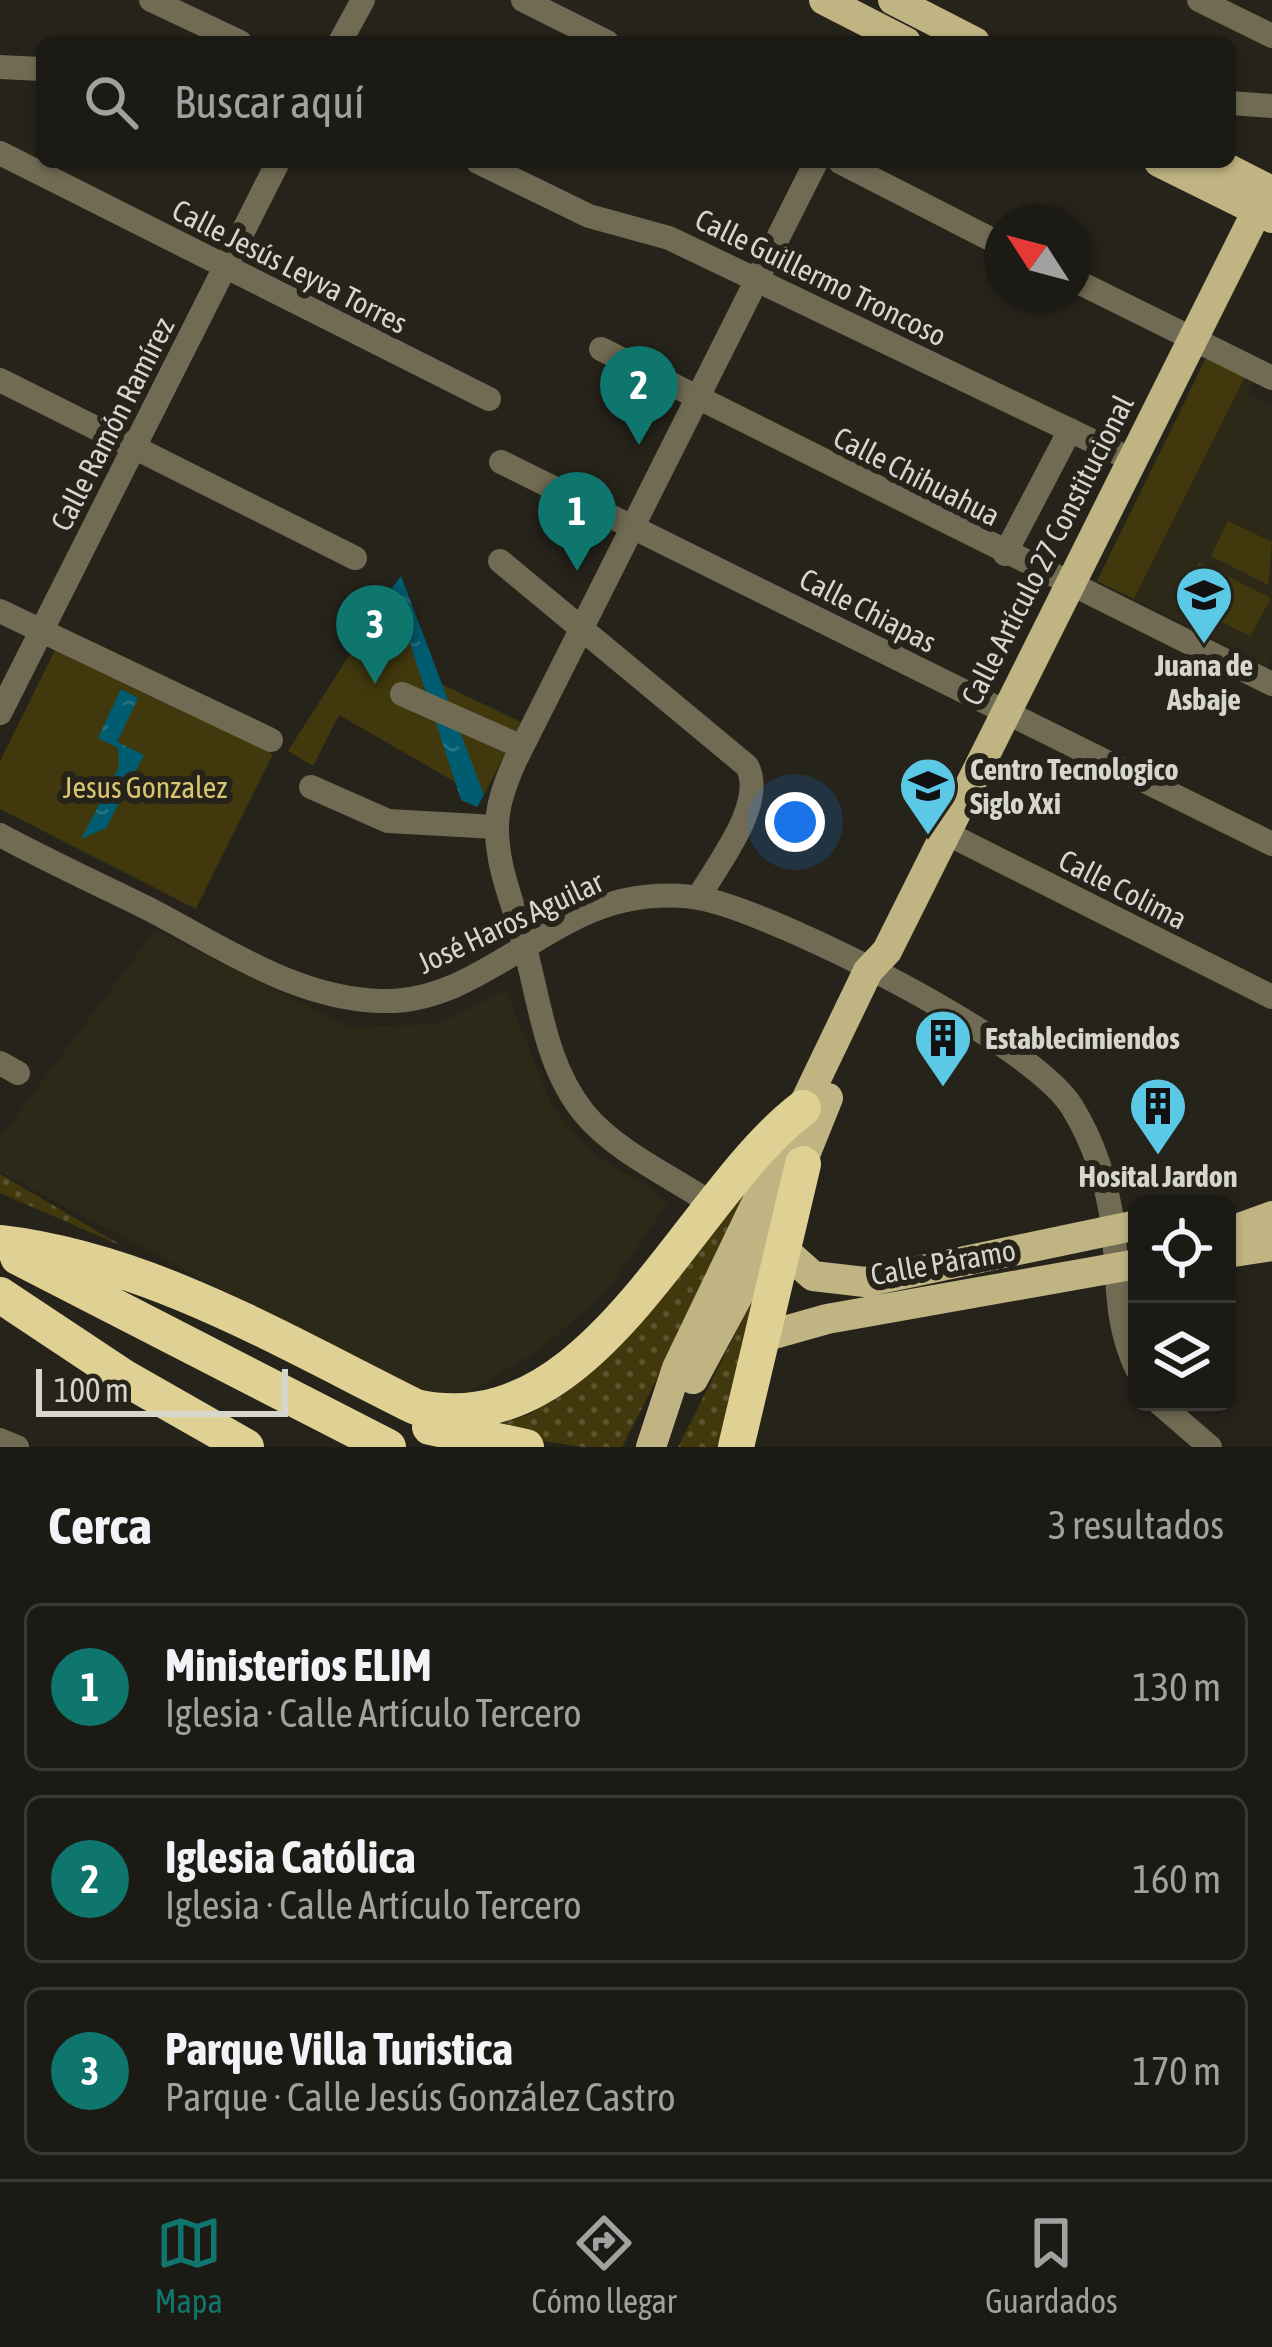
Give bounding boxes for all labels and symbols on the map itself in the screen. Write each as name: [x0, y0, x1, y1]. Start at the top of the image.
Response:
street label: Calle Jesús Leyva Torres: [167, 192, 413, 340]
street label: Calle Guillermo Troncoso: [690, 202, 952, 352]
north arrow: [984, 204, 1092, 312]
street label: Calle Ramón Ramírez: [44, 311, 181, 536]
pin: 2: [600, 346, 678, 445]
street label: Calle Artículo 27 Constitucional: [954, 389, 1140, 711]
street label: Calle Chihuahua: [828, 420, 1006, 532]
pin: 1: [538, 472, 616, 571]
street label: Calle Chiapas: [794, 561, 942, 659]
school or university icon: Juana de Asbaje: [1173, 564, 1235, 646]
pin: 3: [336, 585, 414, 684]
place label: Juana de Asbaje: [1154, 648, 1253, 716]
place label: Centro Tecnologico Siglo Xxi: [970, 752, 1179, 820]
school or university icon: Centro Tecnologico Siglo Xxi: [897, 755, 959, 837]
park label: Jesus Gonzalez: [63, 770, 227, 804]
your location: [765, 792, 825, 852]
street label: Calle Colima: [1053, 842, 1193, 936]
street label: José Haros Aguilar: [412, 864, 609, 980]
building icon: Establecimiendos: [912, 1007, 974, 1089]
place label: Establecimiendos: [985, 1021, 1180, 1055]
building icon: Hosital Jardon: [1127, 1075, 1189, 1157]
place label: Hosital Jardon: [1079, 1159, 1237, 1193]
street label: Calle Páramo: [868, 1233, 1018, 1291]
scale bar: [36, 1363, 288, 1416]

